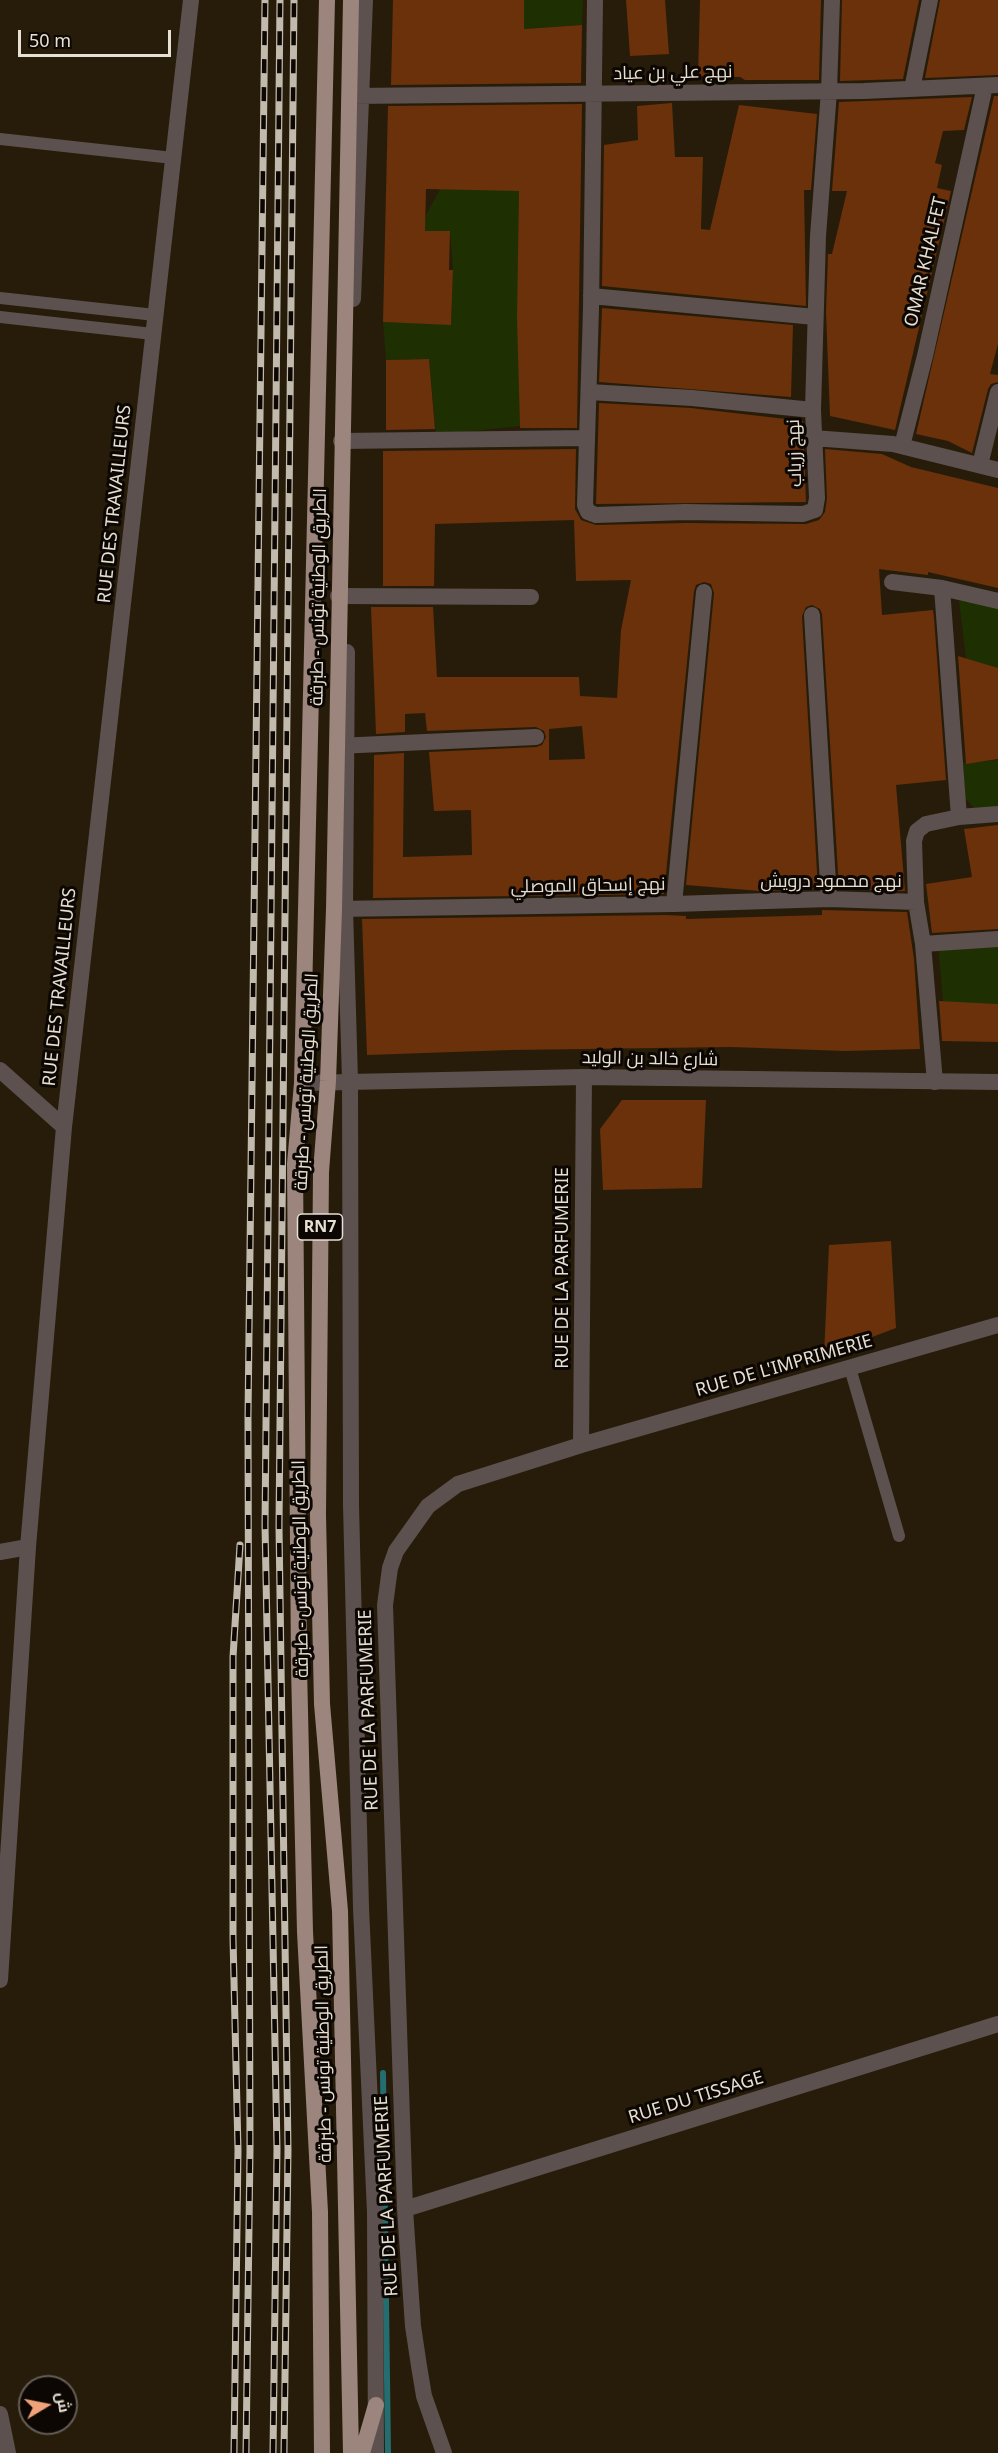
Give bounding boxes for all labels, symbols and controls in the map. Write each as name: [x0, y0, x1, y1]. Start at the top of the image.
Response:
scale bar: [21, 18, 174, 56]
text: 50 m: [29, 28, 71, 52]
street label: نهج علي بن عياد: [613, 61, 733, 85]
street label: OMAR KHALFET: [901, 195, 951, 329]
street label: RUE DES TRAVAILLEURS: [94, 404, 136, 604]
street label: نهج زرياب: [783, 419, 807, 487]
street label: الطريق الوطنية تونس - طبرقة: [306, 488, 332, 706]
street label: نهج محمود درويش: [760, 871, 902, 893]
street label: نهج إسحاق الموصلي: [510, 874, 666, 898]
street label: RUE DES TRAVAILLEURS: [39, 887, 81, 1087]
street label: الطريق الوطنية تونس - طبرقة: [291, 973, 323, 1191]
street label: شارع خالد بن الوليد: [582, 1047, 718, 1071]
street label: RUE DE LA PARFUMERIE: [552, 1167, 574, 1369]
road number: RN7: [298, 1214, 342, 1240]
street label: RUE DE L'IMPRIMERIE: [693, 1330, 875, 1402]
street label: الطريق الوطنية تونس - طبرقة: [288, 1460, 314, 1678]
street label: RUE DE LA PARFUMERIE: [355, 1609, 383, 1811]
street label: الطريق الوطنية تونس - طبرقة: [311, 1945, 337, 2163]
street label: RUE DU TISSAGE: [626, 2067, 766, 2129]
street label: RUE DE LA PARFUMERIE: [371, 2095, 403, 2297]
north arrow: [18, 2375, 78, 2435]
text: ش: [51, 2390, 76, 2414]

